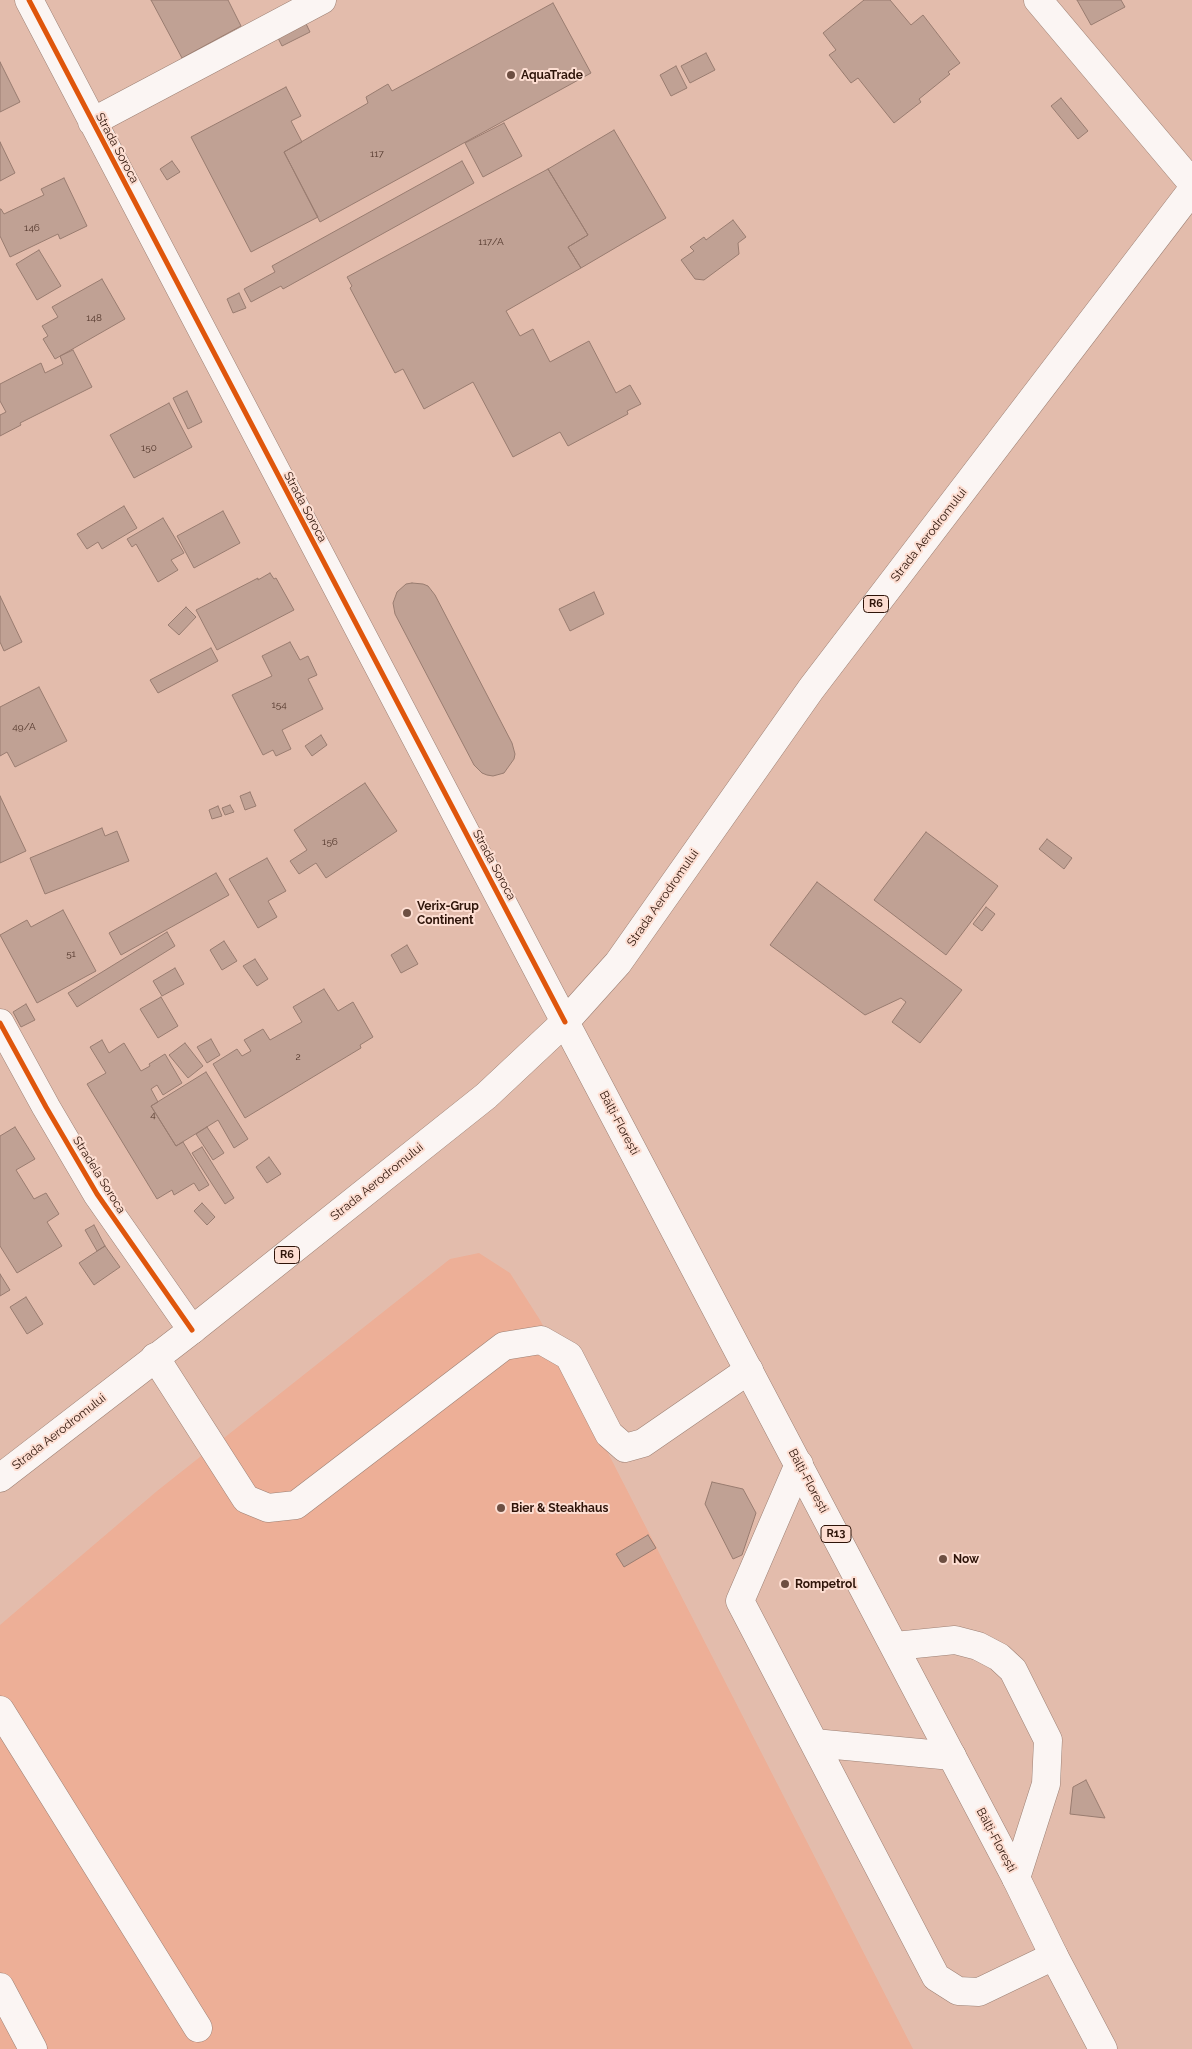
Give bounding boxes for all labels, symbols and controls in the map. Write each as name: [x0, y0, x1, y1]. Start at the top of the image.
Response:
place label: AquaTrade: [521, 68, 583, 82]
marker: AquaTrade: [505, 69, 517, 81]
street label: Strada Soroca: [92, 110, 142, 186]
house number: 117: [370, 148, 384, 160]
house number: 146: [24, 222, 40, 234]
house number: 117/A: [478, 236, 504, 248]
house number: 148: [86, 312, 102, 324]
house number: 150: [141, 442, 157, 454]
street label: Strada Soroca: [280, 469, 330, 545]
street label: Strada Aerodromului: [888, 485, 970, 585]
road number: R6: [864, 596, 888, 612]
house number: 154: [271, 699, 287, 711]
house number: 49/A: [12, 721, 36, 733]
street label: Strada Soroca: [469, 827, 519, 903]
house number: 156: [322, 836, 338, 848]
street label: Strada Aerodromului: [624, 847, 702, 949]
place label: Verix-Grup Continent: [417, 899, 479, 927]
marker: Verix-Grup Continent: [401, 907, 413, 919]
house number: 51: [66, 948, 76, 960]
house number: 2: [295, 1051, 301, 1063]
street label: Bălți-Florești: [596, 1089, 642, 1157]
house number: 4: [150, 1109, 156, 1121]
street label: Stradela Sorocа: [70, 1134, 128, 1216]
street label: Strada Aerodromului: [328, 1140, 426, 1224]
road number: R6: [274, 1246, 300, 1264]
street label: Strada Aerodromului: [9, 1391, 109, 1473]
street label: Bălți-Florești: [785, 1447, 831, 1515]
place label: Bier & Steakhaus: [511, 1501, 608, 1515]
marker: Bier & Steakhaus: [495, 1502, 507, 1514]
road number: R13: [821, 1526, 851, 1542]
place label: Now: [953, 1552, 979, 1566]
marker: Now: [937, 1553, 949, 1565]
place label: Rompetrol: [795, 1577, 856, 1591]
marker: Rompetrol: [779, 1578, 791, 1590]
street label: Bălți-Florești: [973, 1806, 1019, 1874]

